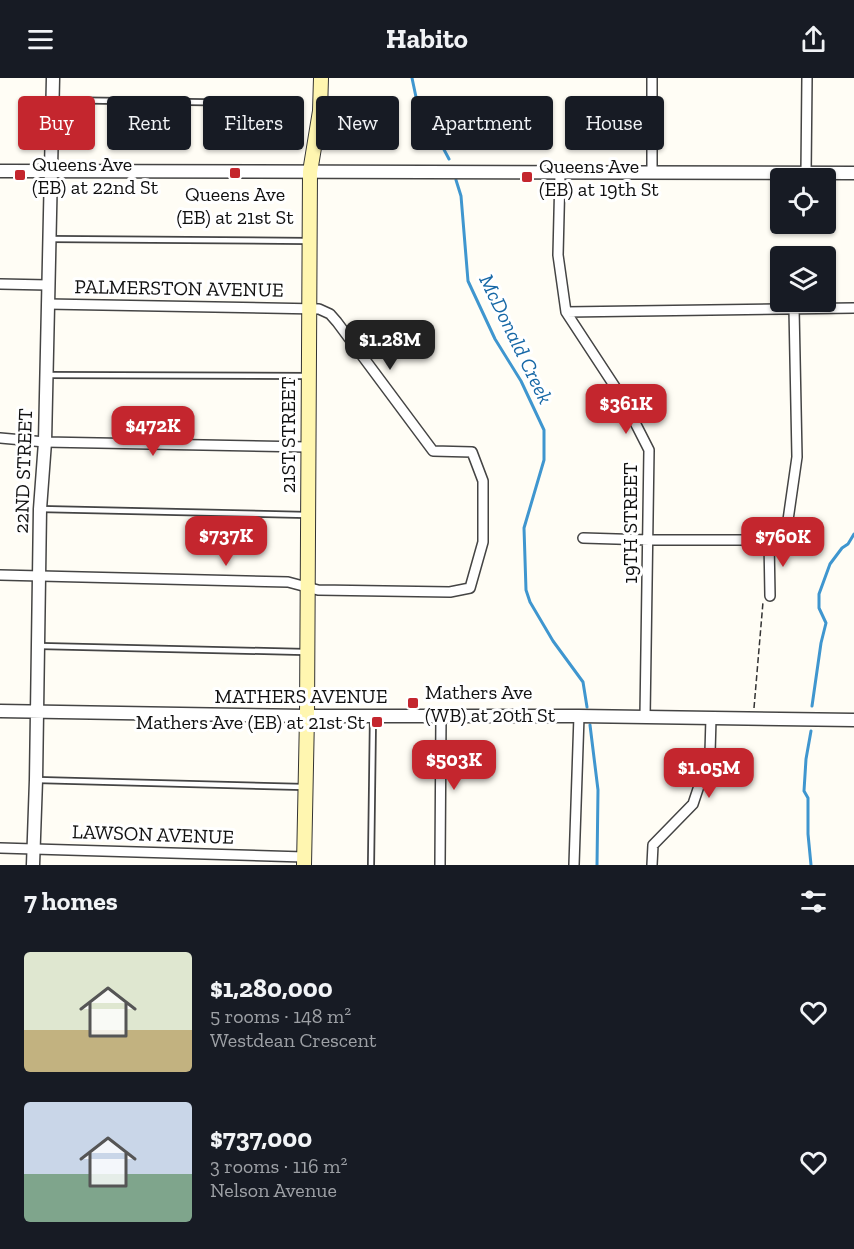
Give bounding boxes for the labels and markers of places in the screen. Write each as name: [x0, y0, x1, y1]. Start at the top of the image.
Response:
place label: Queens Ave (EB) at 22nd St: [32, 152, 159, 199]
place label: Queens Ave (EB) at 19th St: [539, 154, 659, 201]
marker: Queens Ave (EB) at 21st St: [228, 166, 242, 180]
marker: Queens Ave (EB) at 22nd St: [13, 168, 27, 182]
marker: Queens Ave (EB) at 19th St: [520, 170, 534, 184]
place label: Queens Ave (EB) at 21st St: [176, 182, 294, 229]
pin: $1.28M: [341, 320, 439, 371]
pin: $361K: [584, 384, 668, 435]
pin: $472K: [111, 406, 195, 457]
pin: $737K: [184, 516, 268, 567]
pin: $760K: [741, 517, 825, 568]
place label: Mathers Ave (WB) at 20th St: [425, 680, 556, 727]
marker: Mathers Ave (WB) at 20th St: [406, 696, 420, 710]
place label: Mathers Ave (EB) at 21st St: [136, 710, 366, 734]
marker: Mathers Ave (EB) at 21st St: [370, 715, 384, 729]
pin: $503K: [412, 740, 496, 791]
pin: $1.05M: [660, 748, 758, 799]

